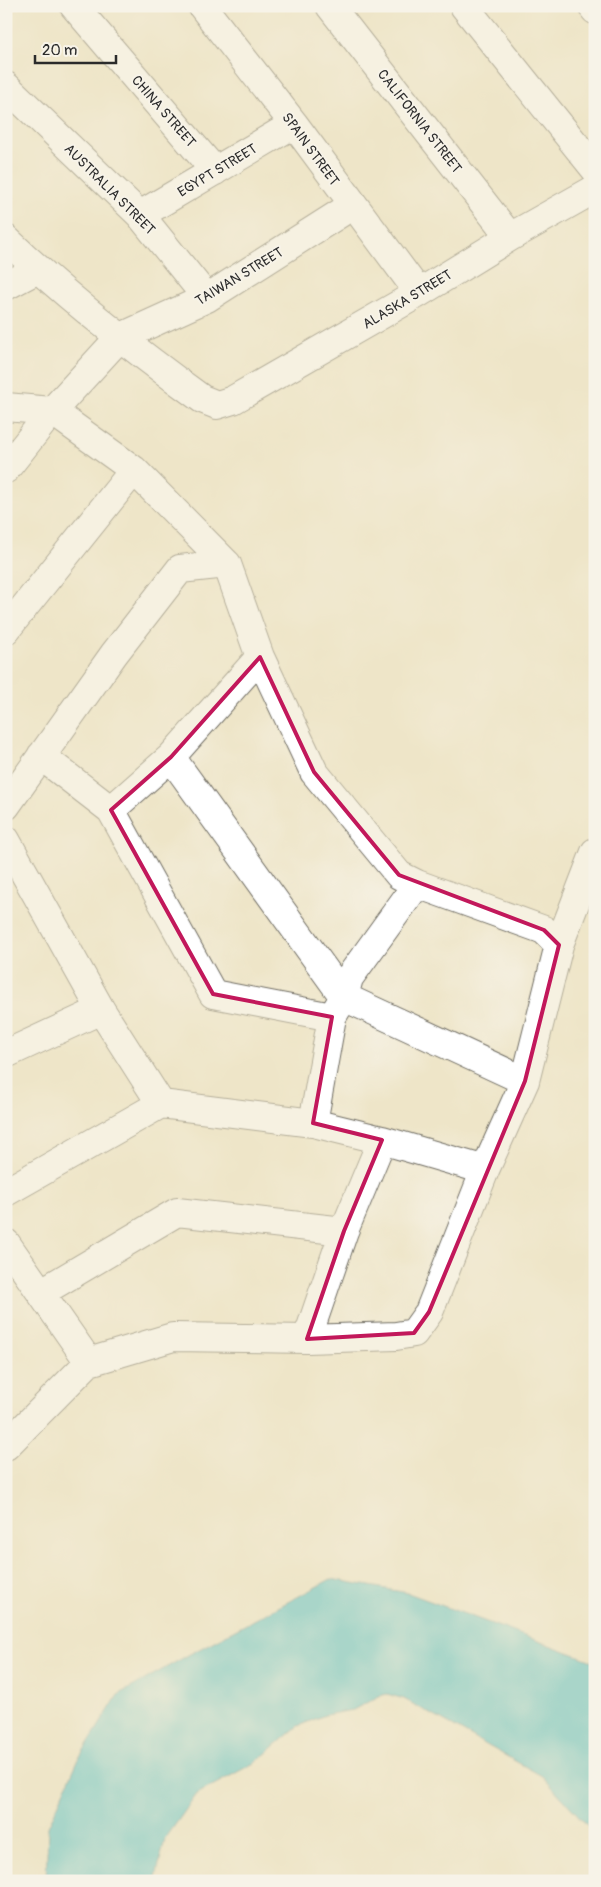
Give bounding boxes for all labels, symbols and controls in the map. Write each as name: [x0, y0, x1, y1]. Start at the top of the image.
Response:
scale bar: [35, 32, 116, 64]
text: 20 m: [42, 41, 77, 60]
street label: CALIFORNIA STREET: [374, 66, 466, 177]
street label: CHINA STREET: [128, 72, 200, 151]
street label: SPAIN STREET: [278, 109, 343, 189]
street label: AUSTRALIA STREET: [61, 140, 159, 239]
street label: EGYPT STREET: [174, 140, 260, 201]
street label: TAIWAN STREET: [192, 243, 286, 309]
street label: ALASKA STREET: [360, 266, 455, 333]

